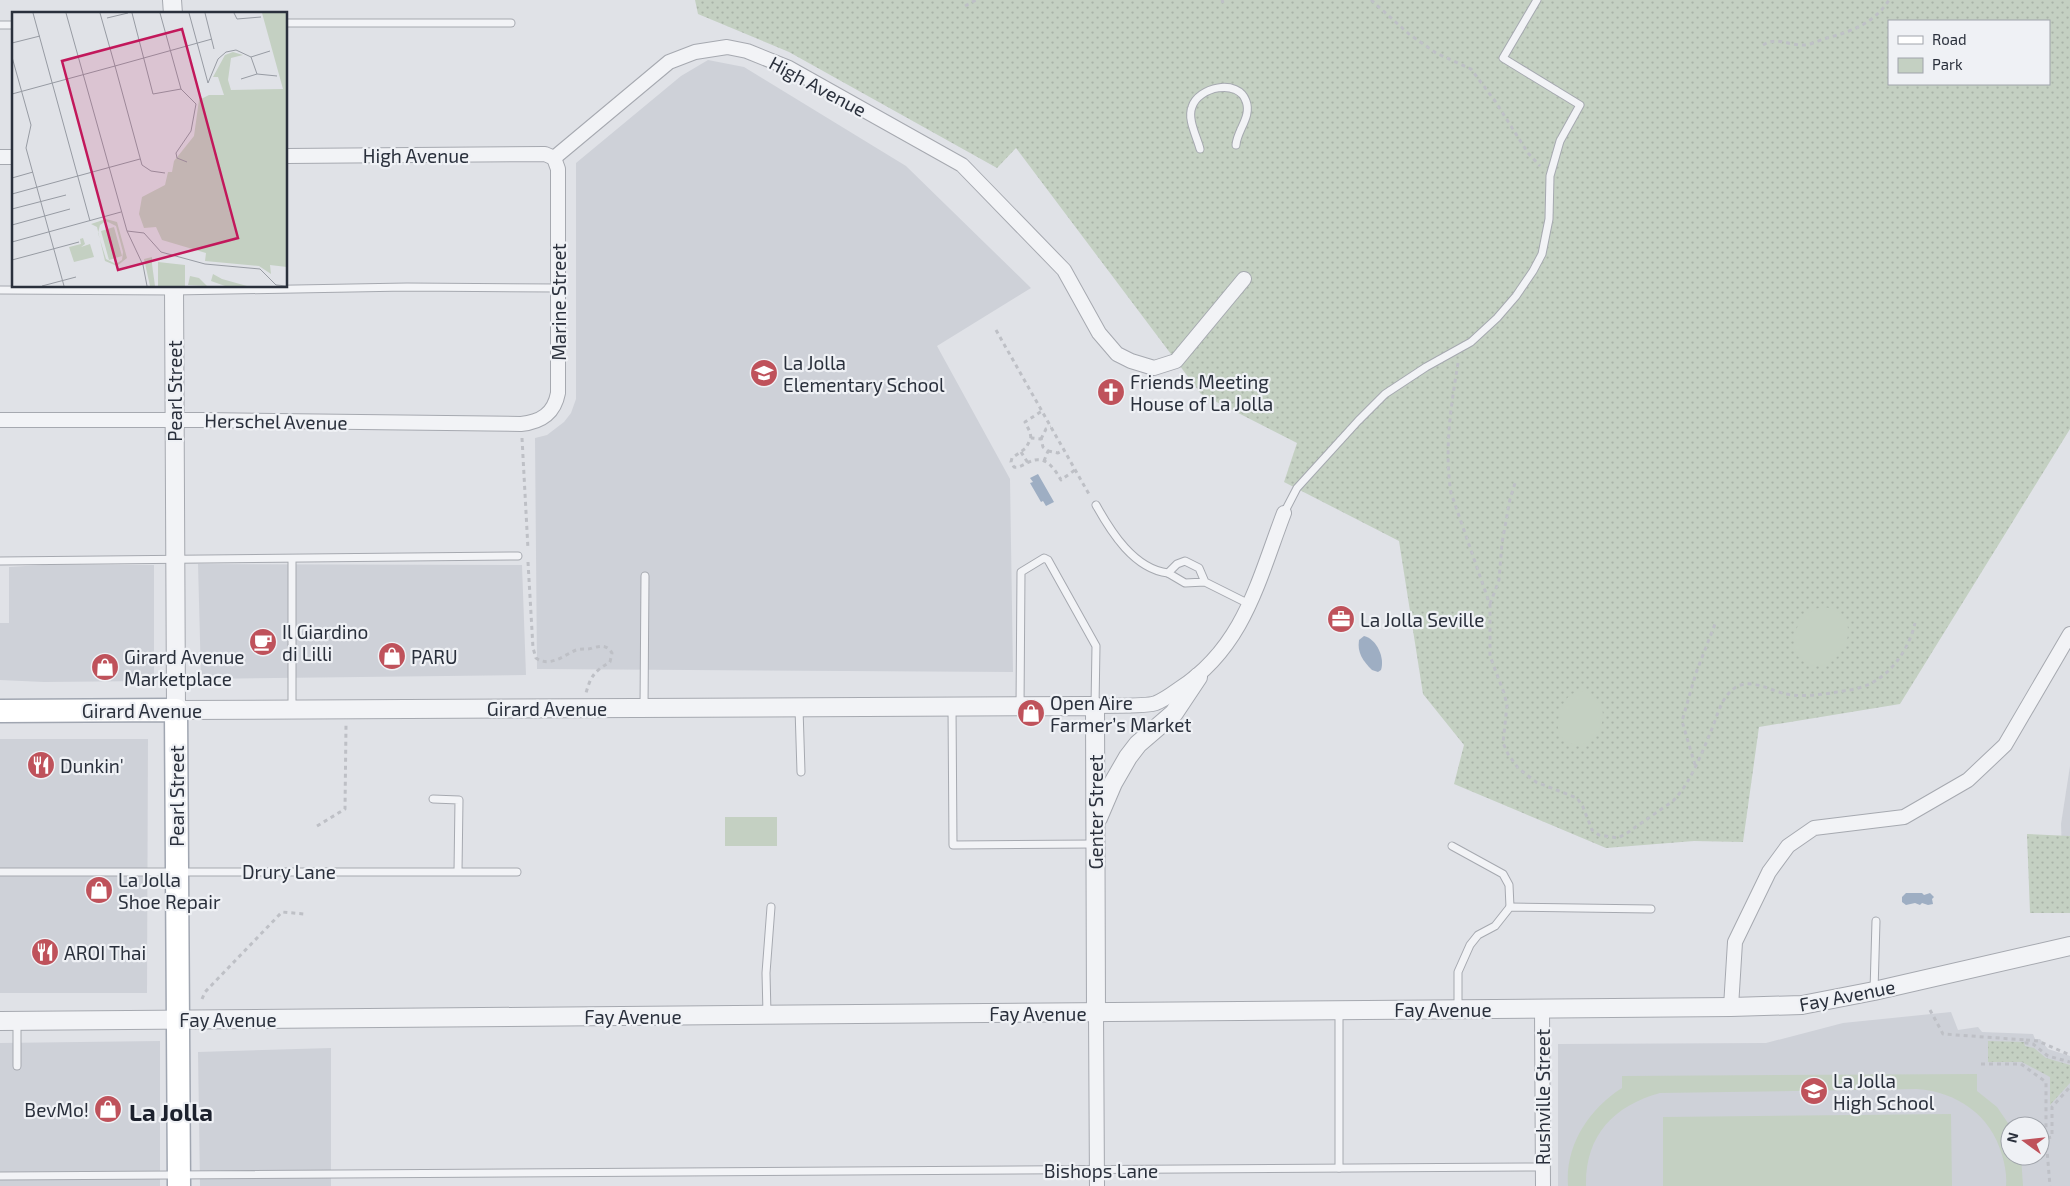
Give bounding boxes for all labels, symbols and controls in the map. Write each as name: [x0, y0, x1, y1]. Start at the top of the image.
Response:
inset map: [12, 12, 288, 288]
legend: [1888, 20, 2050, 85]
text: Road: [1932, 30, 1967, 48]
street label: High Avenue: [766, 51, 870, 121]
text: Park: [1932, 55, 1963, 73]
street label: High Avenue: [363, 144, 469, 167]
street label: Marine Street: [547, 243, 570, 361]
street label: Pearl Street: [163, 340, 186, 442]
place label: La Jolla Elementary School: [783, 351, 945, 396]
school or university icon: La Jolla Elementary School: [749, 358, 779, 388]
place label: Friends Meeting House of La Jolla: [1130, 370, 1273, 415]
church icon: Friends Meeting House of La Jolla: [1096, 377, 1126, 407]
street label: Herschel Avenue: [204, 408, 348, 434]
office icon: La Jolla Seville: [1326, 604, 1356, 634]
place label: La Jolla Seville: [1360, 608, 1484, 631]
place label: Il Giardino di Lilli: [282, 620, 368, 665]
cafe icon: Il Giardino di Lilli: [248, 627, 278, 657]
shop icon: PARU: [377, 641, 407, 671]
place label: Girard Avenue Marketplace: [124, 645, 244, 690]
place label: PARU: [411, 645, 458, 668]
shop icon: Girard Avenue Marketplace: [90, 652, 120, 682]
place label: Open Aire Farmer’s Market: [1050, 691, 1192, 736]
street label: Girard Avenue: [487, 697, 607, 720]
shop icon: Open Aire Farmer’s Market: [1016, 698, 1046, 728]
street label: Girard Avenue: [82, 699, 202, 722]
street label: Pearl Street: [165, 745, 188, 847]
restaurant icon: Dunkin': [26, 750, 56, 780]
place label: Dunkin': [60, 754, 124, 777]
street label: Genter Street: [1084, 755, 1107, 869]
street label: Drury Lane: [242, 860, 336, 883]
place label: La Jolla Shoe Repair: [118, 868, 221, 913]
shop icon: La Jolla Shoe Repair: [84, 875, 114, 905]
restaurant icon: AROI Thai: [30, 937, 60, 967]
place label: AROI Thai: [64, 941, 146, 964]
street label: Fay Avenue: [1797, 974, 1897, 1016]
street label: Fay Avenue: [1394, 998, 1492, 1021]
street label: Fay Avenue: [989, 1002, 1087, 1025]
street label: Fay Avenue: [584, 1005, 682, 1028]
street label: Fay Avenue: [179, 1008, 277, 1031]
street label: Rushville Street: [1531, 1029, 1554, 1165]
place label: La Jolla High School: [1833, 1069, 1935, 1114]
school or university icon: La Jolla High School: [1799, 1076, 1829, 1106]
shop icon: BevMo!: [93, 1094, 123, 1124]
district label: La Jolla: [129, 1097, 213, 1126]
place label: BevMo!: [24, 1098, 89, 1121]
north arrow: [2000, 1116, 2050, 1166]
text: N: [2002, 1130, 2021, 1145]
street label: Bishops Lane: [1044, 1159, 1158, 1182]

